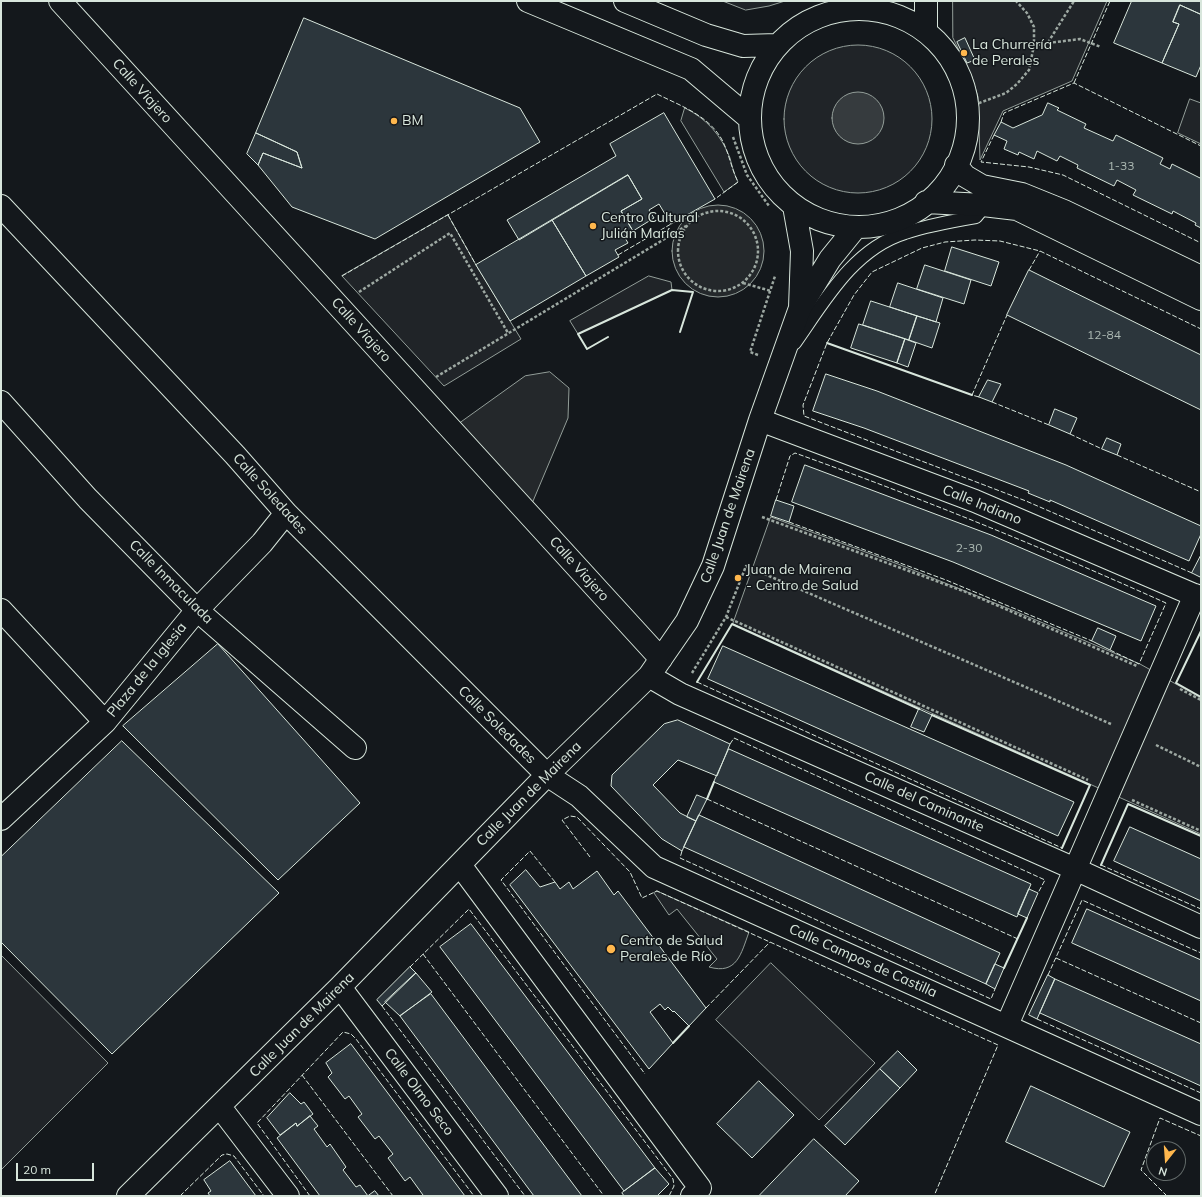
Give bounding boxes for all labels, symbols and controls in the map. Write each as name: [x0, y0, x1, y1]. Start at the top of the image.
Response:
place label: La Churrería de Perales: [972, 37, 1052, 70]
marker: La Churrería de Perales: [959, 48, 969, 58]
street label: Calle Viajero: [109, 55, 175, 127]
place label: BM: [402, 113, 424, 129]
marker: BM: [389, 116, 399, 126]
house number: 1-33: [1108, 159, 1134, 173]
place label: Centro Cultural Julián Marías: [601, 210, 698, 242]
marker: Centro Cultural Julián Marías: [588, 221, 598, 231]
street label: Calle Viajero: [328, 294, 394, 366]
house number: 12-84: [1087, 328, 1121, 342]
street label: Calle Juan de Mairena: [697, 446, 759, 586]
street label: Calle Soledades: [229, 450, 311, 538]
street label: Calle Indiano: [940, 482, 1024, 528]
street label: Calle Viajero: [546, 533, 612, 605]
street label: Calle Inmaculada: [126, 537, 216, 627]
house number: 2-30: [956, 541, 982, 555]
place label: Juan de Mairena - Centro de Salud: [746, 562, 859, 594]
marker: Juan de Mairena - Centro de Salud: [733, 573, 743, 583]
street label: Plaza de la Iglesia: [104, 619, 190, 721]
street label: Calle Soledades: [455, 683, 539, 767]
street label: Calle Juan de Mairena: [473, 738, 585, 850]
street label: Calle del Caminante: [862, 768, 986, 836]
street label: Calle Campos de Castilla: [786, 921, 940, 1001]
place label: Centro de Salud Perales de Río: [620, 933, 723, 966]
marker: Centro de Salud Perales de Río: [605, 943, 617, 955]
street label: Calle Juan de Mairena: [246, 969, 358, 1081]
street label: Calle Olmo Seco: [381, 1045, 457, 1139]
north arrow: [1146, 1141, 1186, 1181]
scale bar: [18, 1155, 96, 1181]
text: 20 m: [23, 1162, 51, 1177]
text: N: [1157, 1164, 1169, 1179]

